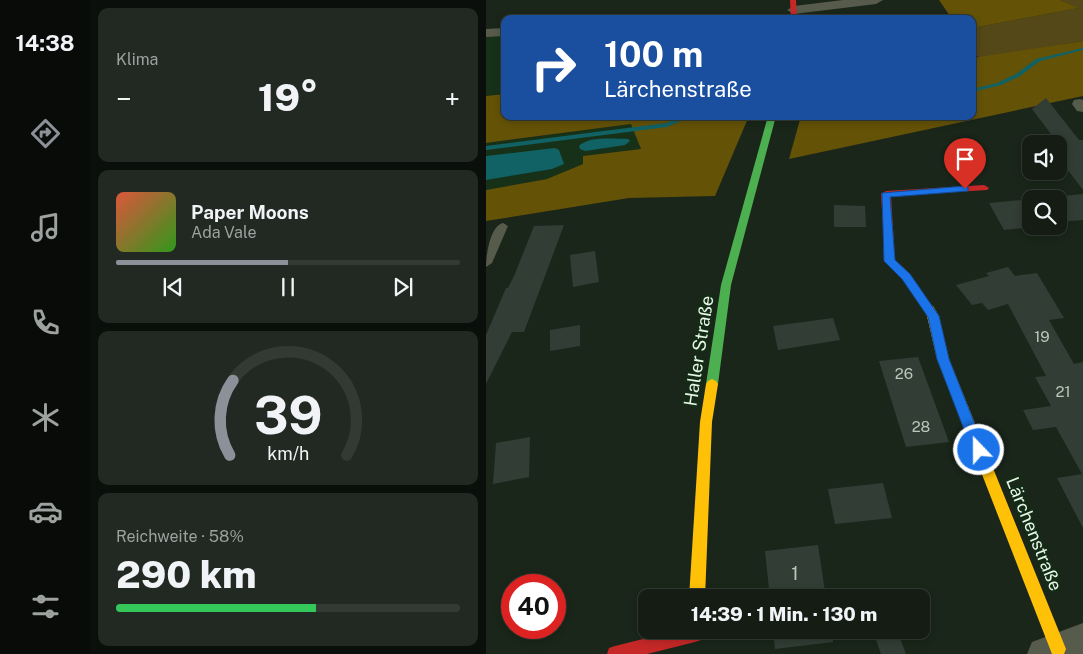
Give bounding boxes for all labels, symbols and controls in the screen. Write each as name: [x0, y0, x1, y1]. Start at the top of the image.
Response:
text: 14:38: [15, 30, 75, 56]
text: 100 m: [604, 34, 703, 75]
icon: right: [521, 35, 586, 100]
text: Klima: [116, 50, 158, 69]
text: 19°: [258, 75, 318, 120]
text: Lärchenstraße: [604, 76, 752, 102]
text: −: [116, 82, 132, 115]
text: +: [444, 82, 460, 115]
icon: directions: [28, 116, 63, 151]
map controls: [1022, 135, 1067, 235]
button: sound: [1022, 135, 1067, 180]
pin: [944, 138, 986, 189]
icon: arrive: [951, 145, 979, 173]
button: search: [1022, 190, 1067, 235]
text: Paper Moons: [191, 201, 309, 223]
icon: music: [28, 210, 63, 245]
text: Ada Vale: [191, 223, 256, 242]
icon: previous: [159, 273, 187, 301]
icon: pause: [274, 273, 302, 301]
icon: next: [389, 273, 417, 301]
street label: Haller Straße: [679, 294, 718, 408]
icon: phone: [28, 305, 63, 340]
house number: 19: [1034, 328, 1050, 345]
house number: 26: [895, 365, 913, 382]
house number: 21: [1055, 383, 1071, 400]
text: 39: [254, 385, 322, 446]
icon: climate: [28, 400, 63, 435]
house number: 28: [912, 418, 930, 435]
position arrow: [952, 423, 1004, 475]
text: km/h: [267, 443, 309, 464]
street label: Lärchenstraße: [1002, 474, 1067, 594]
icon: car: [28, 494, 63, 529]
text: Reichweite · 58%: [116, 527, 244, 546]
text: 290 km: [116, 552, 257, 597]
house number: 1: [791, 563, 799, 584]
speed limit sign: 40: [501, 574, 566, 639]
icon: filters: [28, 589, 63, 624]
text: 14:39 · 1 Min. · 130 m: [691, 603, 877, 625]

